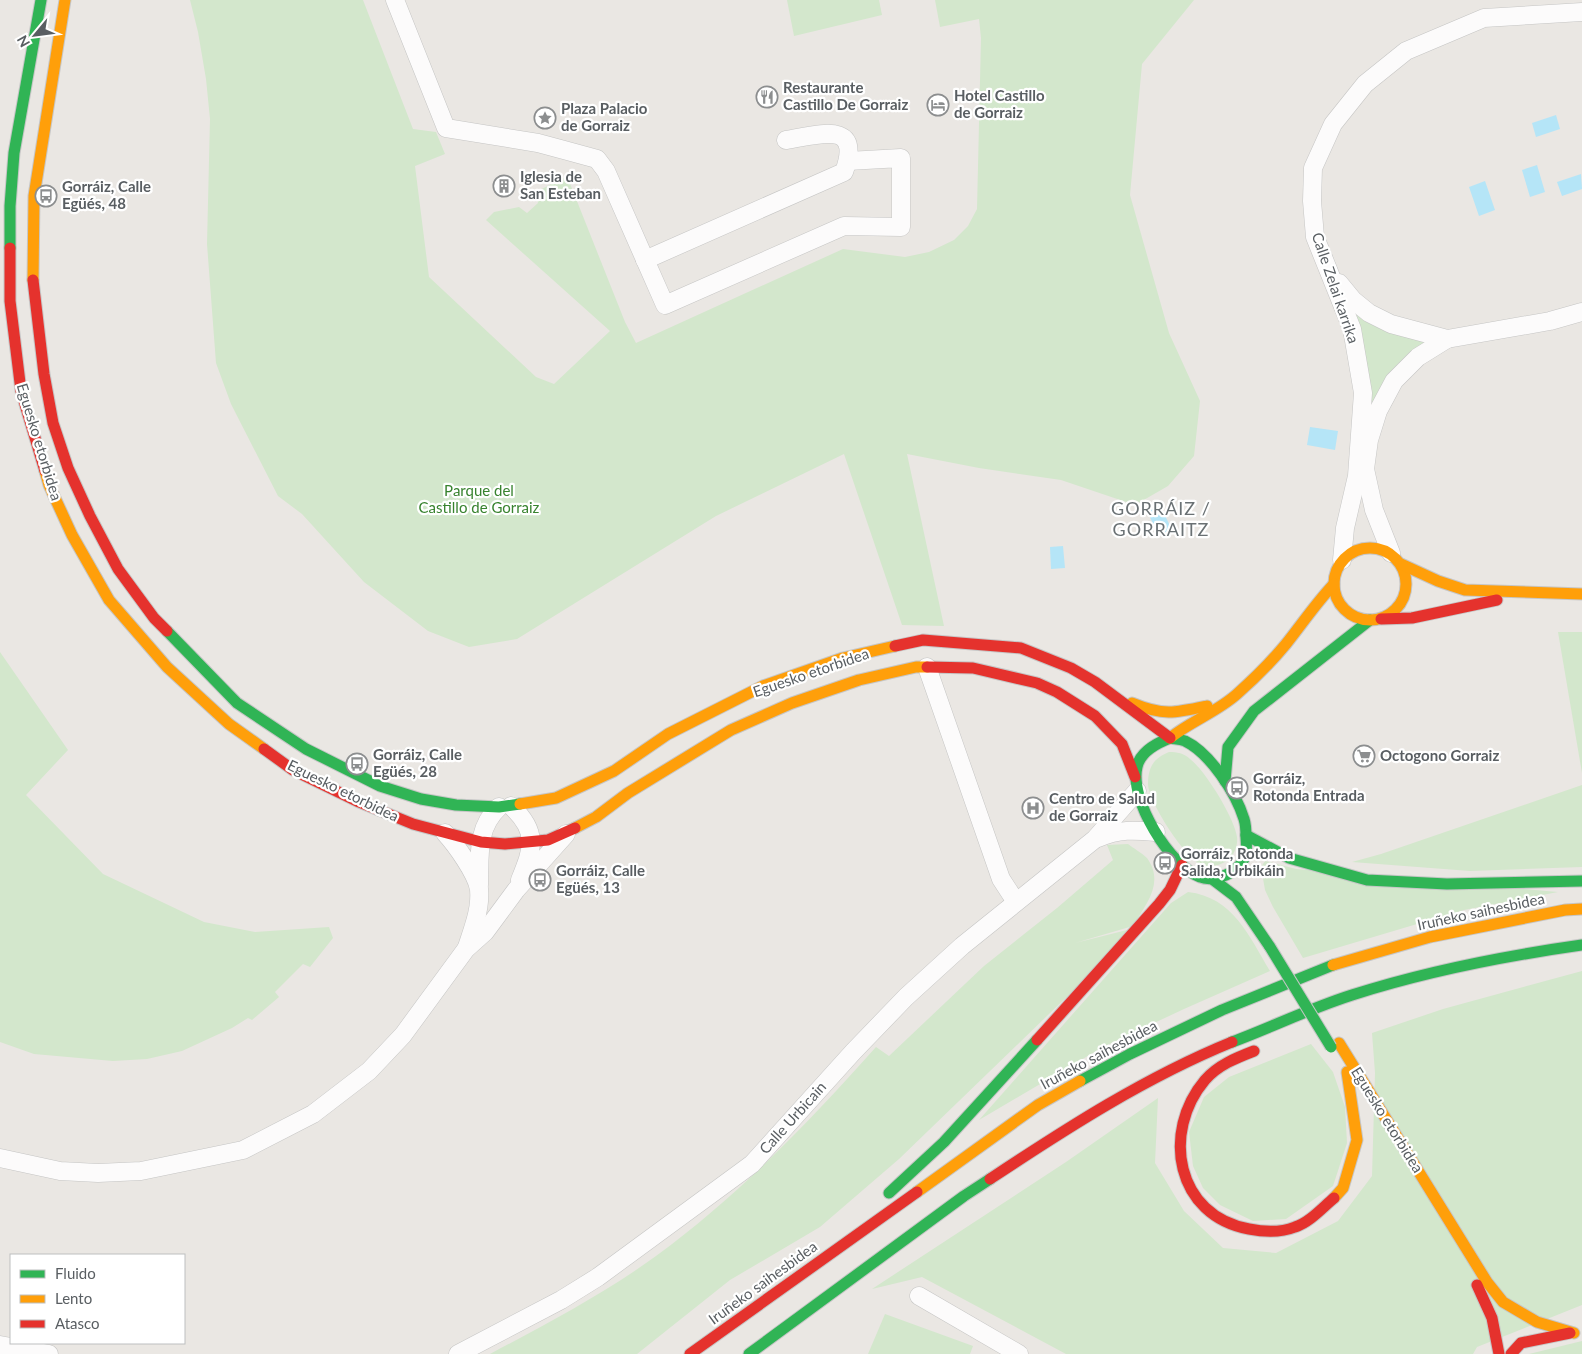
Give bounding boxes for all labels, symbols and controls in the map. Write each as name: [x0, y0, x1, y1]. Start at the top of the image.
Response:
north arrow: [10, 10, 60, 60]
text: N: [13, 33, 33, 50]
place label: Restaurante Castillo De Gorraiz: [783, 78, 908, 113]
restaurant icon: Restaurante Castillo De Gorraiz: [755, 85, 779, 109]
place label: Hotel Castillo de Gorraiz: [954, 86, 1045, 121]
hotel icon: Hotel Castillo de Gorraiz: [926, 93, 950, 117]
place label: Plaza Palacio de Gorraiz: [561, 99, 648, 134]
place icon: Plaza Palacio de Gorraiz: [533, 106, 557, 130]
place label: Iglesia de San Esteban: [520, 167, 601, 202]
building icon: Iglesia de San Esteban: [492, 174, 516, 198]
place label: Gorráiz, Calle Egüés, 48: [62, 177, 151, 212]
bus stop icon: Gorráiz, Calle Egüés, 48: [34, 184, 58, 208]
street label: Calle Zelai karrika: [1309, 230, 1363, 345]
street label: Eguesko etorbidea: [14, 381, 66, 502]
park label: Parque del Castillo de Gorraiz: [419, 481, 540, 516]
district label: GORRÁIZ / GORRAITZ: [1111, 497, 1211, 540]
street label: Eguesko etorbidea: [750, 644, 871, 700]
supermarket icon: Octogono Gorraiz: [1352, 744, 1376, 768]
place label: Gorráiz, Calle Egüés, 28: [373, 745, 462, 780]
place label: Octogono Gorraiz: [1380, 746, 1499, 764]
bus stop icon: Gorráiz, Calle Egüés, 28: [345, 752, 369, 776]
street label: Eguesko etorbidea: [285, 755, 402, 825]
place label: Gorráiz, Rotonda Entrada: [1253, 769, 1365, 804]
bus stop icon: Gorráiz, Rotonda Entrada: [1225, 776, 1249, 800]
place label: Centro de Salud de Gorraiz: [1049, 789, 1155, 824]
hospital icon: Centro de Salud de Gorraiz: [1021, 796, 1045, 820]
place label: Gorráiz, Rotonda Salida, Urbikáin: [1181, 844, 1293, 879]
bus stop icon: Gorráiz, Rotonda Salida, Urbikáin: [1153, 851, 1177, 875]
place label: Gorráiz, Calle Egüés, 13: [556, 861, 645, 896]
bus stop icon: Gorráiz, Calle Egüés, 13: [528, 868, 552, 892]
street label: Iruñeko saihesbidea: [1415, 889, 1546, 933]
street label: Iruñeko saihesbidea: [1037, 1016, 1160, 1093]
street label: Eguesko etorbidea: [1348, 1063, 1428, 1176]
street label: Calle Urbicain: [755, 1077, 829, 1157]
street label: Iruñeko saihesbidea: [705, 1237, 820, 1328]
legend: [10, 1254, 185, 1344]
text: Fluido: [55, 1264, 96, 1282]
text: Lento: [55, 1289, 92, 1307]
text: Atasco: [55, 1314, 100, 1332]

